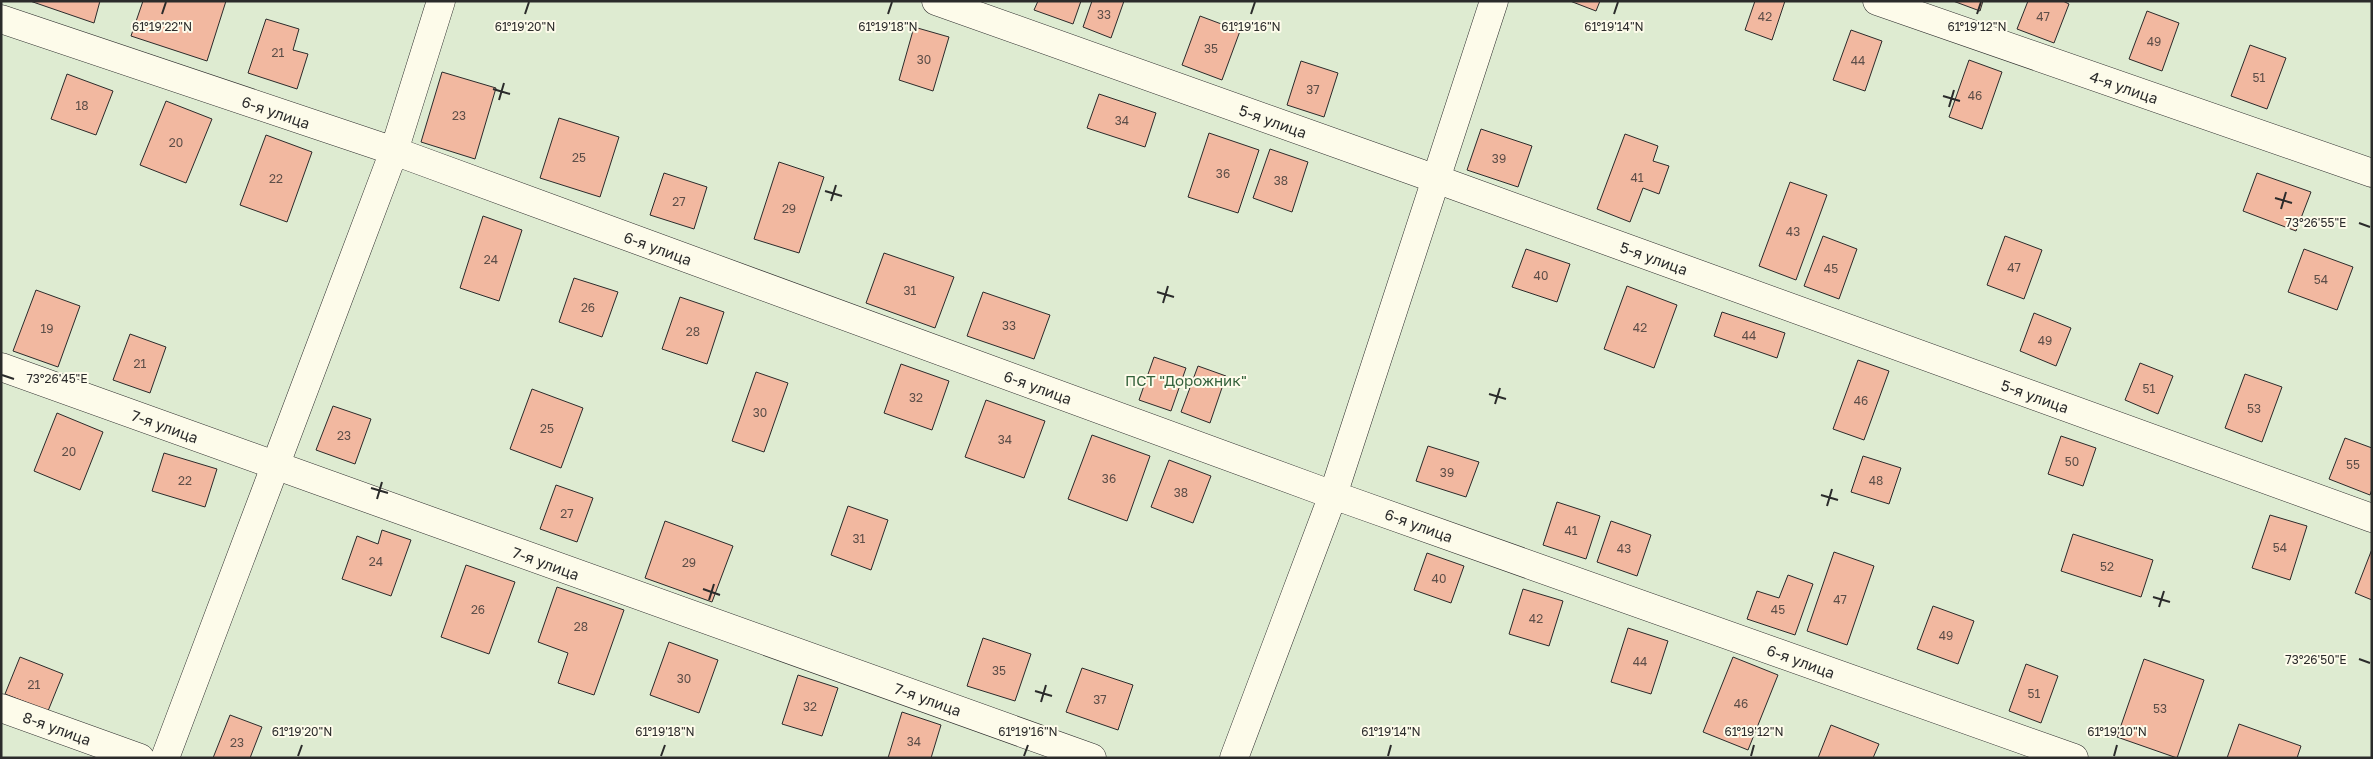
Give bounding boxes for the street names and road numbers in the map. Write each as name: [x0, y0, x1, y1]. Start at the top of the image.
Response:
street label: 4-я улица: [2087, 67, 2161, 107]
street label: 6-я улица: [239, 92, 313, 132]
street label: 5-я улица: [1237, 100, 1309, 142]
street label: 6-я улица: [622, 227, 694, 269]
street label: 5-я улица: [1618, 237, 1690, 279]
street label: 6-я улица: [1002, 366, 1074, 408]
street label: 5-я улица: [1999, 375, 2071, 417]
street label: 7-я улица: [129, 406, 201, 446]
street label: 6-я улица: [1383, 504, 1455, 546]
street label: 7-я улица: [510, 543, 582, 583]
street label: 6-я улица: [1765, 640, 1837, 682]
street label: 7-я улица: [892, 679, 964, 719]
street label: 8-я улица: [21, 707, 93, 749]

